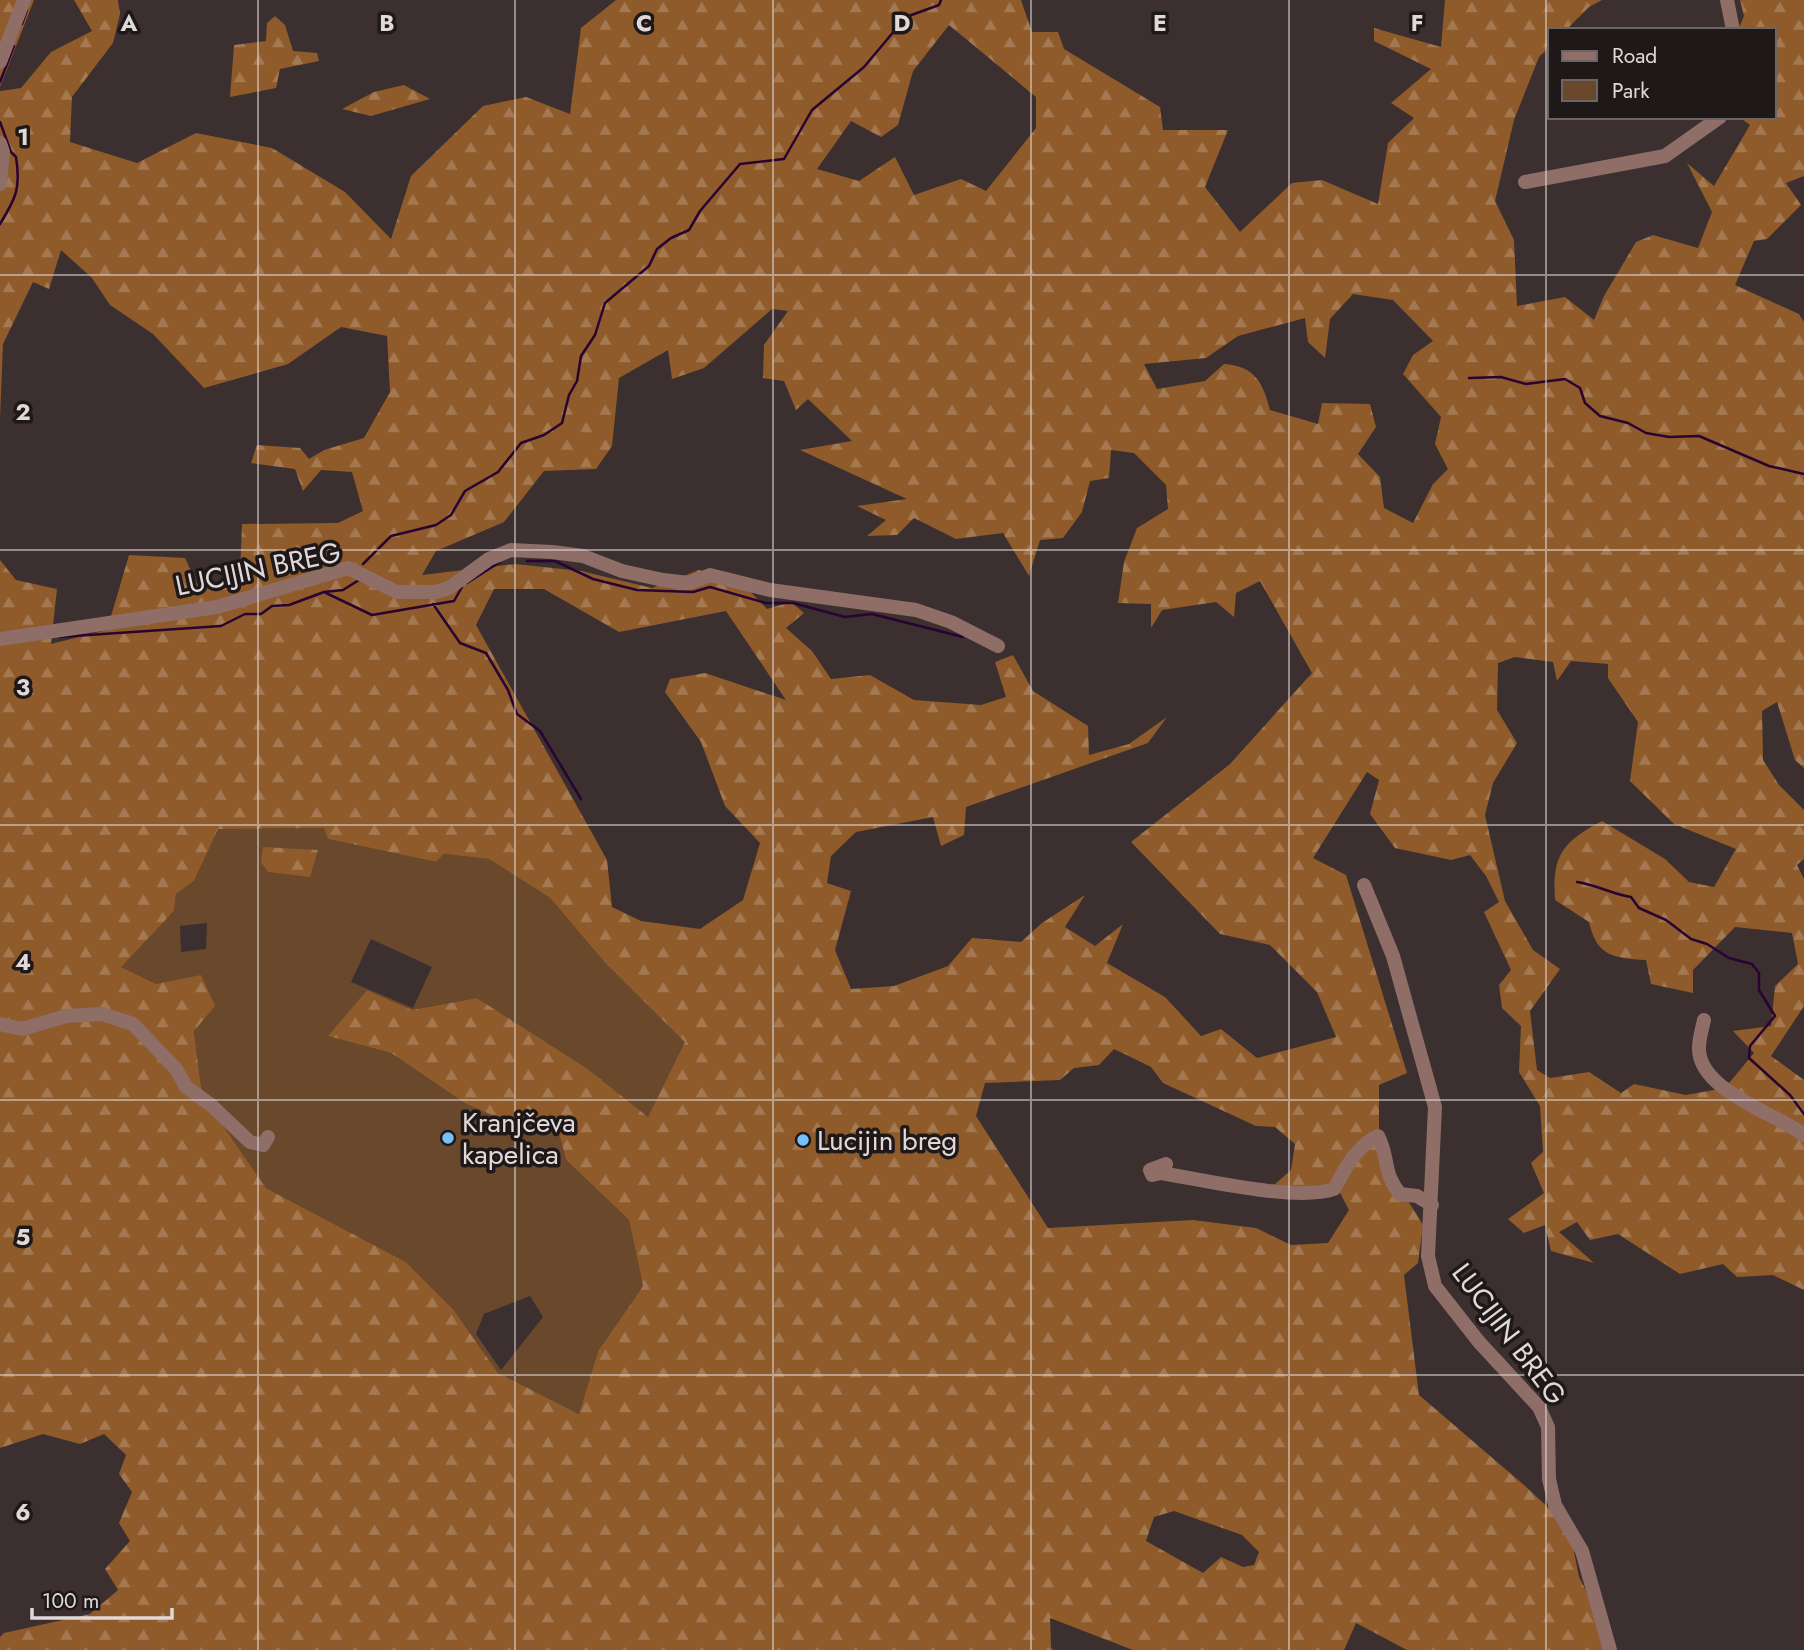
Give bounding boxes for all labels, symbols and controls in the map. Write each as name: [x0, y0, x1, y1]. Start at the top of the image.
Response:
text: A: [120, 6, 138, 40]
text: B: [379, 6, 395, 40]
text: C: [636, 6, 652, 40]
text: D: [894, 6, 911, 40]
text: E: [1153, 6, 1167, 40]
text: F: [1411, 6, 1423, 40]
legend: [1548, 28, 1776, 119]
text: Road: [1612, 41, 1657, 71]
text: Park: [1612, 76, 1650, 106]
text: 1: [17, 120, 29, 154]
text: 2: [15, 395, 31, 429]
street label: LUCIJIN BREG: [171, 531, 345, 607]
text: 3: [16, 670, 30, 704]
text: 4: [15, 945, 31, 979]
place label: Kranjčeva kapelica: [462, 1102, 576, 1175]
place label: Lucijin breg: [817, 1120, 957, 1161]
marker: Kranjčeva kapelica: [440, 1130, 456, 1146]
marker: Lucijin breg: [795, 1132, 811, 1148]
text: 5: [16, 1220, 30, 1254]
street label: LUCIJIN BREG: [1442, 1254, 1576, 1414]
text: 6: [15, 1495, 31, 1529]
scale bar: [32, 1576, 172, 1620]
text: 100 m: [42, 1586, 99, 1616]

